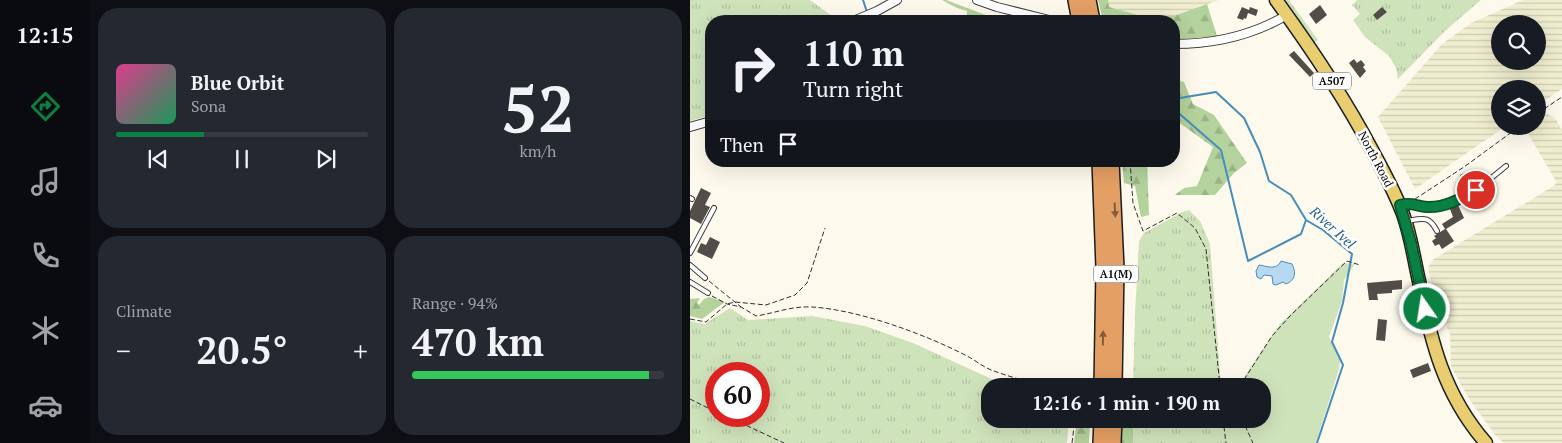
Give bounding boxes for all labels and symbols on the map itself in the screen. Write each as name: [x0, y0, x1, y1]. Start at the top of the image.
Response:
road number: A507: [1313, 72, 1351, 90]
street label: North Road: [1355, 128, 1397, 190]
pin: [1455, 169, 1497, 211]
water label: River Ivel: [1305, 201, 1360, 253]
one-way arrow: [1111, 202, 1119, 218]
road number: A1(M): [1094, 266, 1138, 282]
position arrow: [1398, 282, 1450, 334]
one-way arrow: [1099, 329, 1107, 345]
speed limit sign: 60: [705, 362, 770, 427]

